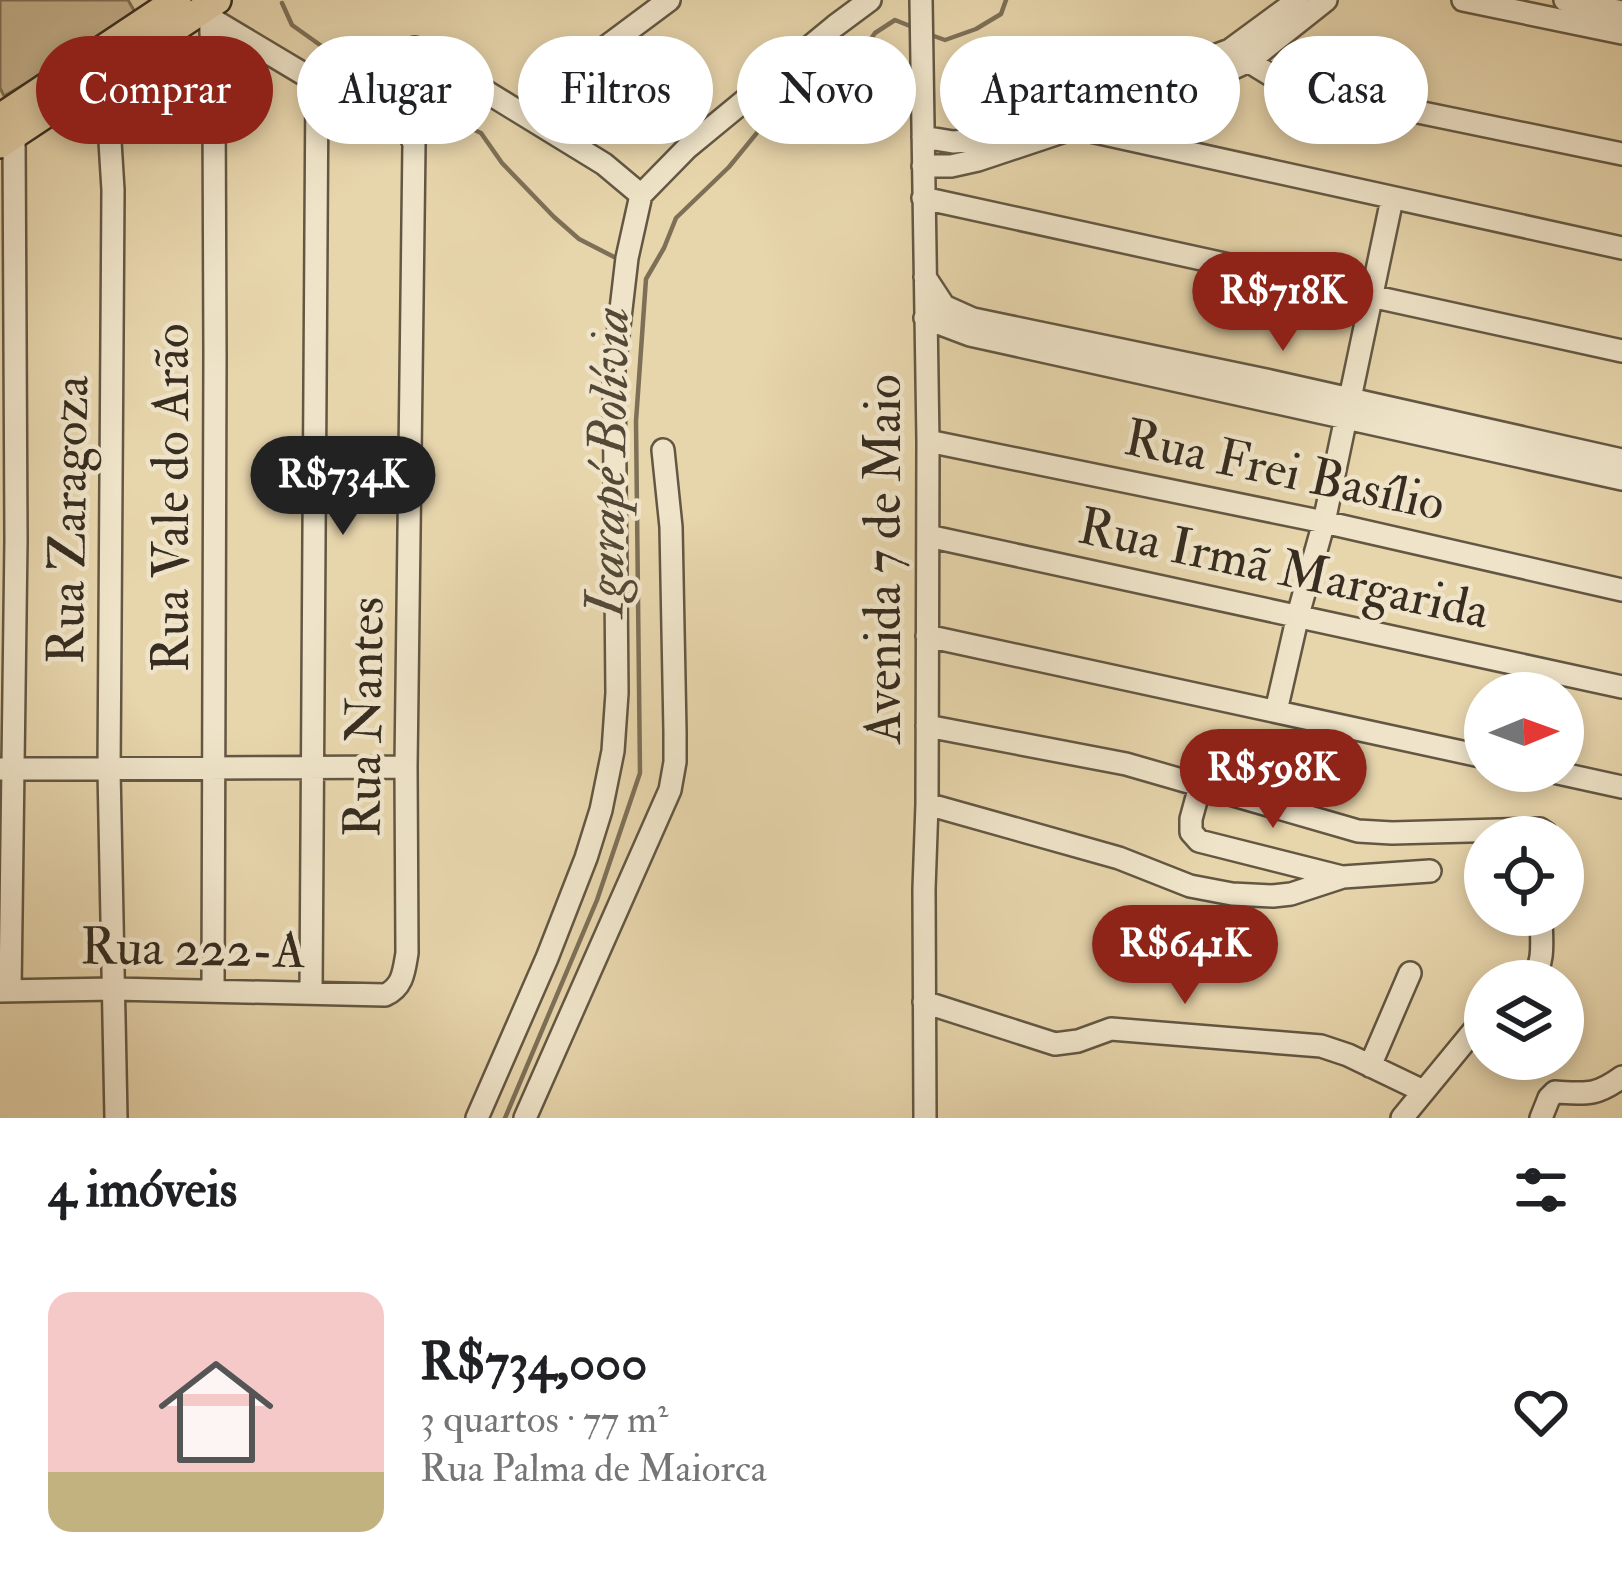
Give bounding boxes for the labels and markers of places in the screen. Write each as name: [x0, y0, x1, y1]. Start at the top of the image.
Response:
pin: R$718K: [1185, 252, 1381, 354]
pin: R$734K: [245, 436, 441, 538]
pin: R$598K: [1175, 729, 1371, 831]
pin: R$641K: [1087, 905, 1283, 1007]

